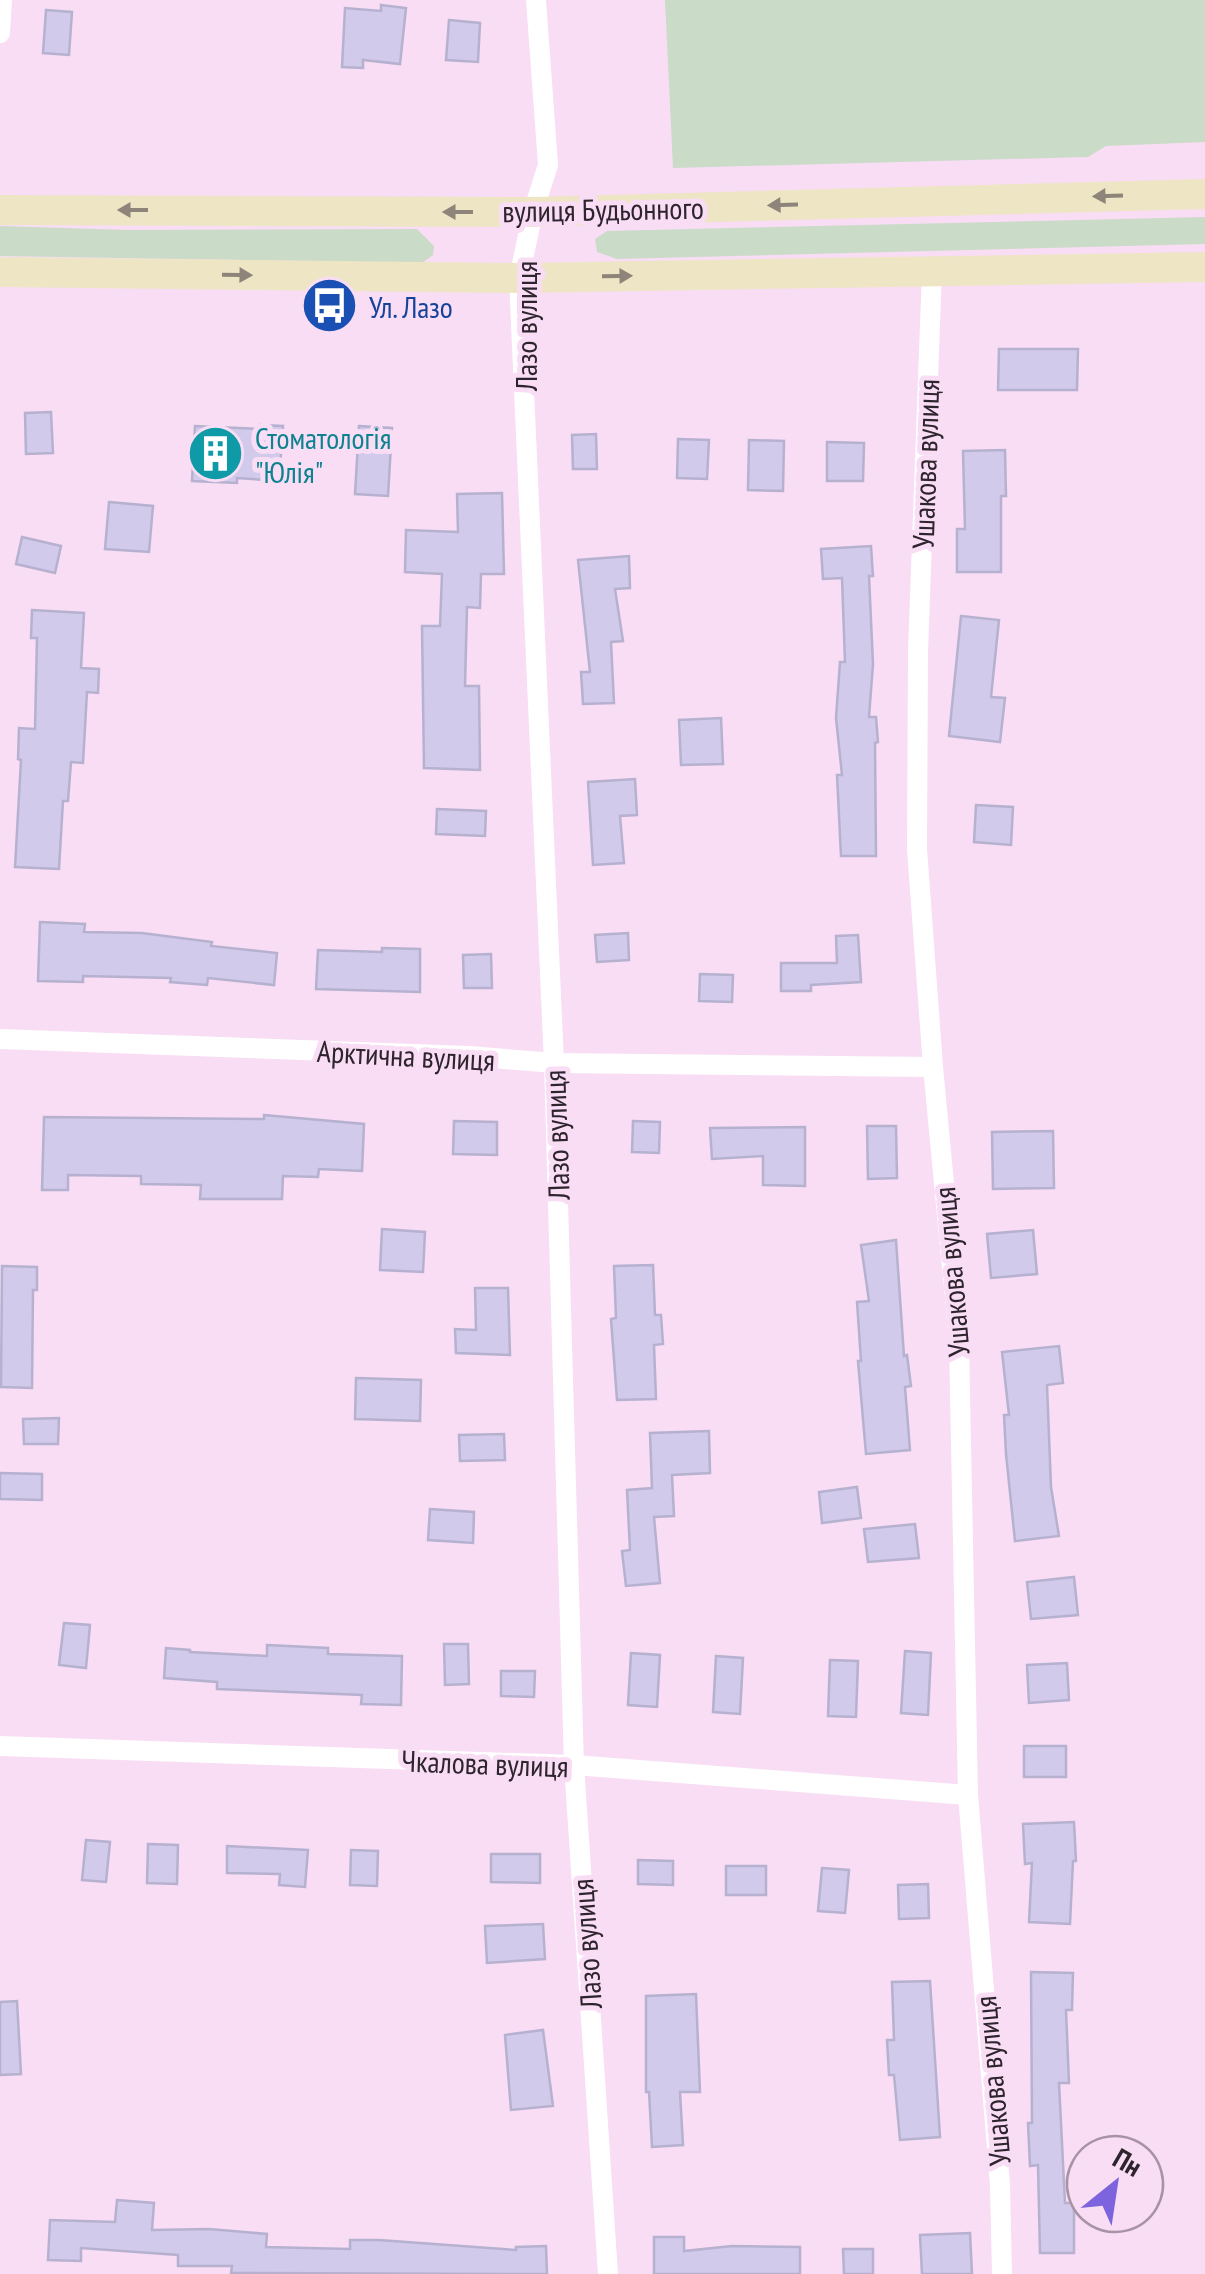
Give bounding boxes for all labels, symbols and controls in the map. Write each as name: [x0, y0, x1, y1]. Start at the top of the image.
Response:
street label: вулиця Будьонного: [502, 188, 704, 230]
one-way arrow: [1091, 189, 1123, 205]
one-way arrow: [766, 198, 798, 214]
one-way arrow: [116, 202, 148, 218]
one-way arrow: [441, 204, 473, 220]
street label: Лазо вулиця: [506, 261, 545, 392]
one-way arrow: [222, 267, 254, 283]
one-way arrow: [601, 268, 633, 284]
bus stop icon: Ул. Лазо: [300, 276, 360, 336]
place label: Ул. Лазо: [369, 287, 453, 326]
street label: Ушакова вулиця: [903, 378, 947, 550]
place label: Стоматологія "Юлія": [255, 418, 391, 491]
building icon: Стоматологія "Юлія": [186, 424, 246, 484]
street label: Арктична вулиця: [316, 1031, 496, 1079]
street label: Лазо вулиця: [534, 1069, 578, 1202]
street label: Ушакова вулиця: [924, 1186, 978, 1358]
street label: Чкалова вулиця: [401, 1741, 569, 1785]
street label: Лазо вулиця: [562, 1878, 610, 2011]
street label: Ушакова вулиця: [965, 1995, 1019, 2167]
north arrow: [1065, 2134, 1165, 2234]
text: Пн: [1107, 2139, 1149, 2185]

